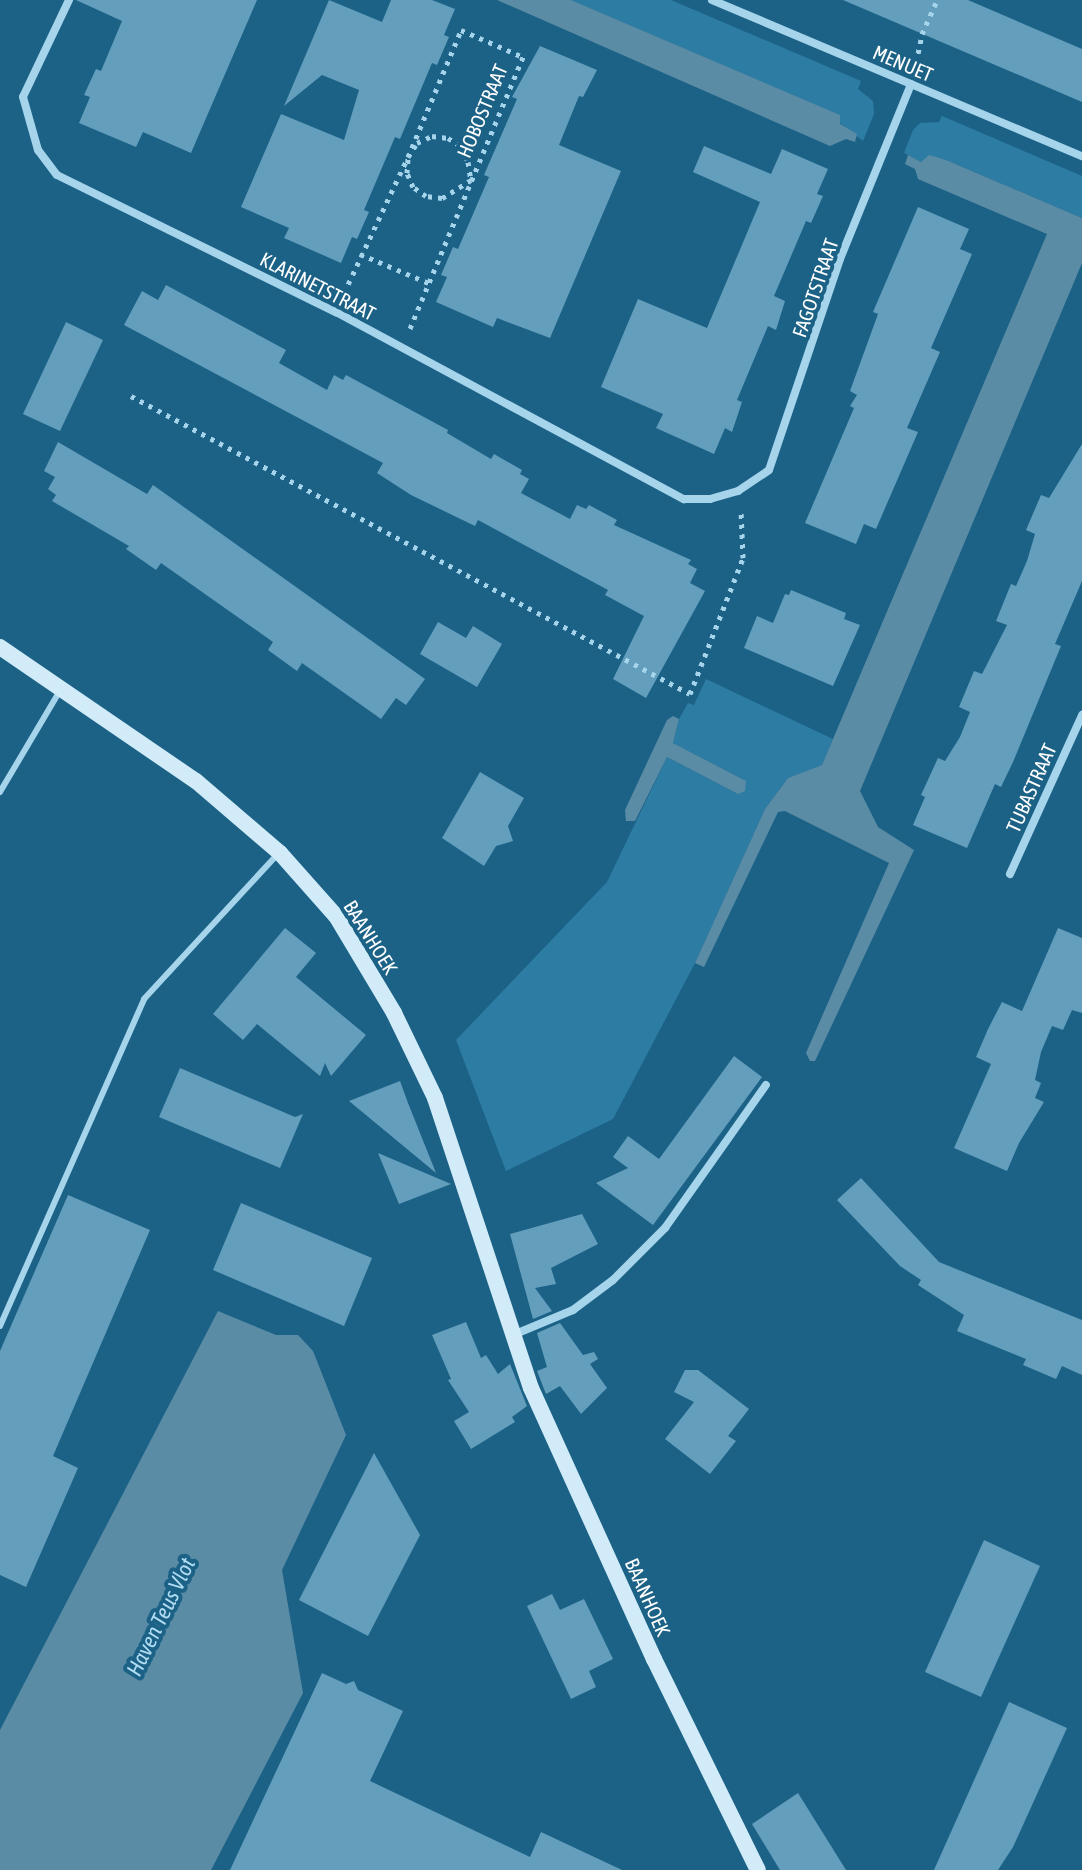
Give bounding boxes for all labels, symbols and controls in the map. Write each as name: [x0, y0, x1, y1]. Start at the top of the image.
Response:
street label: MENUET: [869, 40, 937, 86]
street label: HOBOSTRAAT: [452, 61, 512, 161]
street label: FAGOTSTRAAT: [787, 235, 843, 341]
street label: KLARINETSTRAAT: [256, 247, 380, 325]
street label: TUBASTRAAT: [1001, 740, 1061, 836]
street label: BAANHOEK: [339, 896, 403, 978]
water label: Haven Teus Vlot: [121, 1554, 201, 1680]
street label: BAANHOEK: [620, 1554, 676, 1640]

